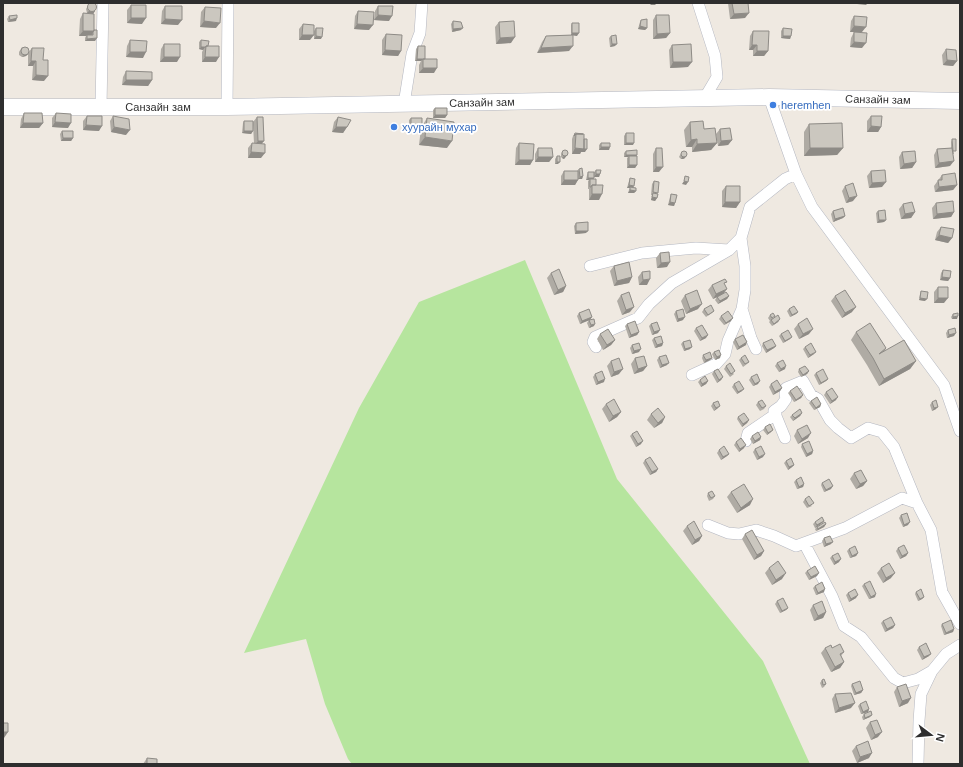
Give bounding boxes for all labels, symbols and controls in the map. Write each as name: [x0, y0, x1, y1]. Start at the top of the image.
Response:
street label: Санзайн зам: [845, 93, 911, 106]
street label: Санзайн зам: [449, 96, 515, 109]
place label: heremhen: [781, 99, 831, 111]
marker: heremhen: [768, 100, 778, 110]
street label: Санзайн зам: [125, 101, 191, 113]
place label: хуурайн мухар: [402, 121, 477, 133]
marker: хуурайн мухар: [389, 122, 399, 132]
north arrow: [911, 715, 951, 755]
text: N: [934, 732, 947, 743]

